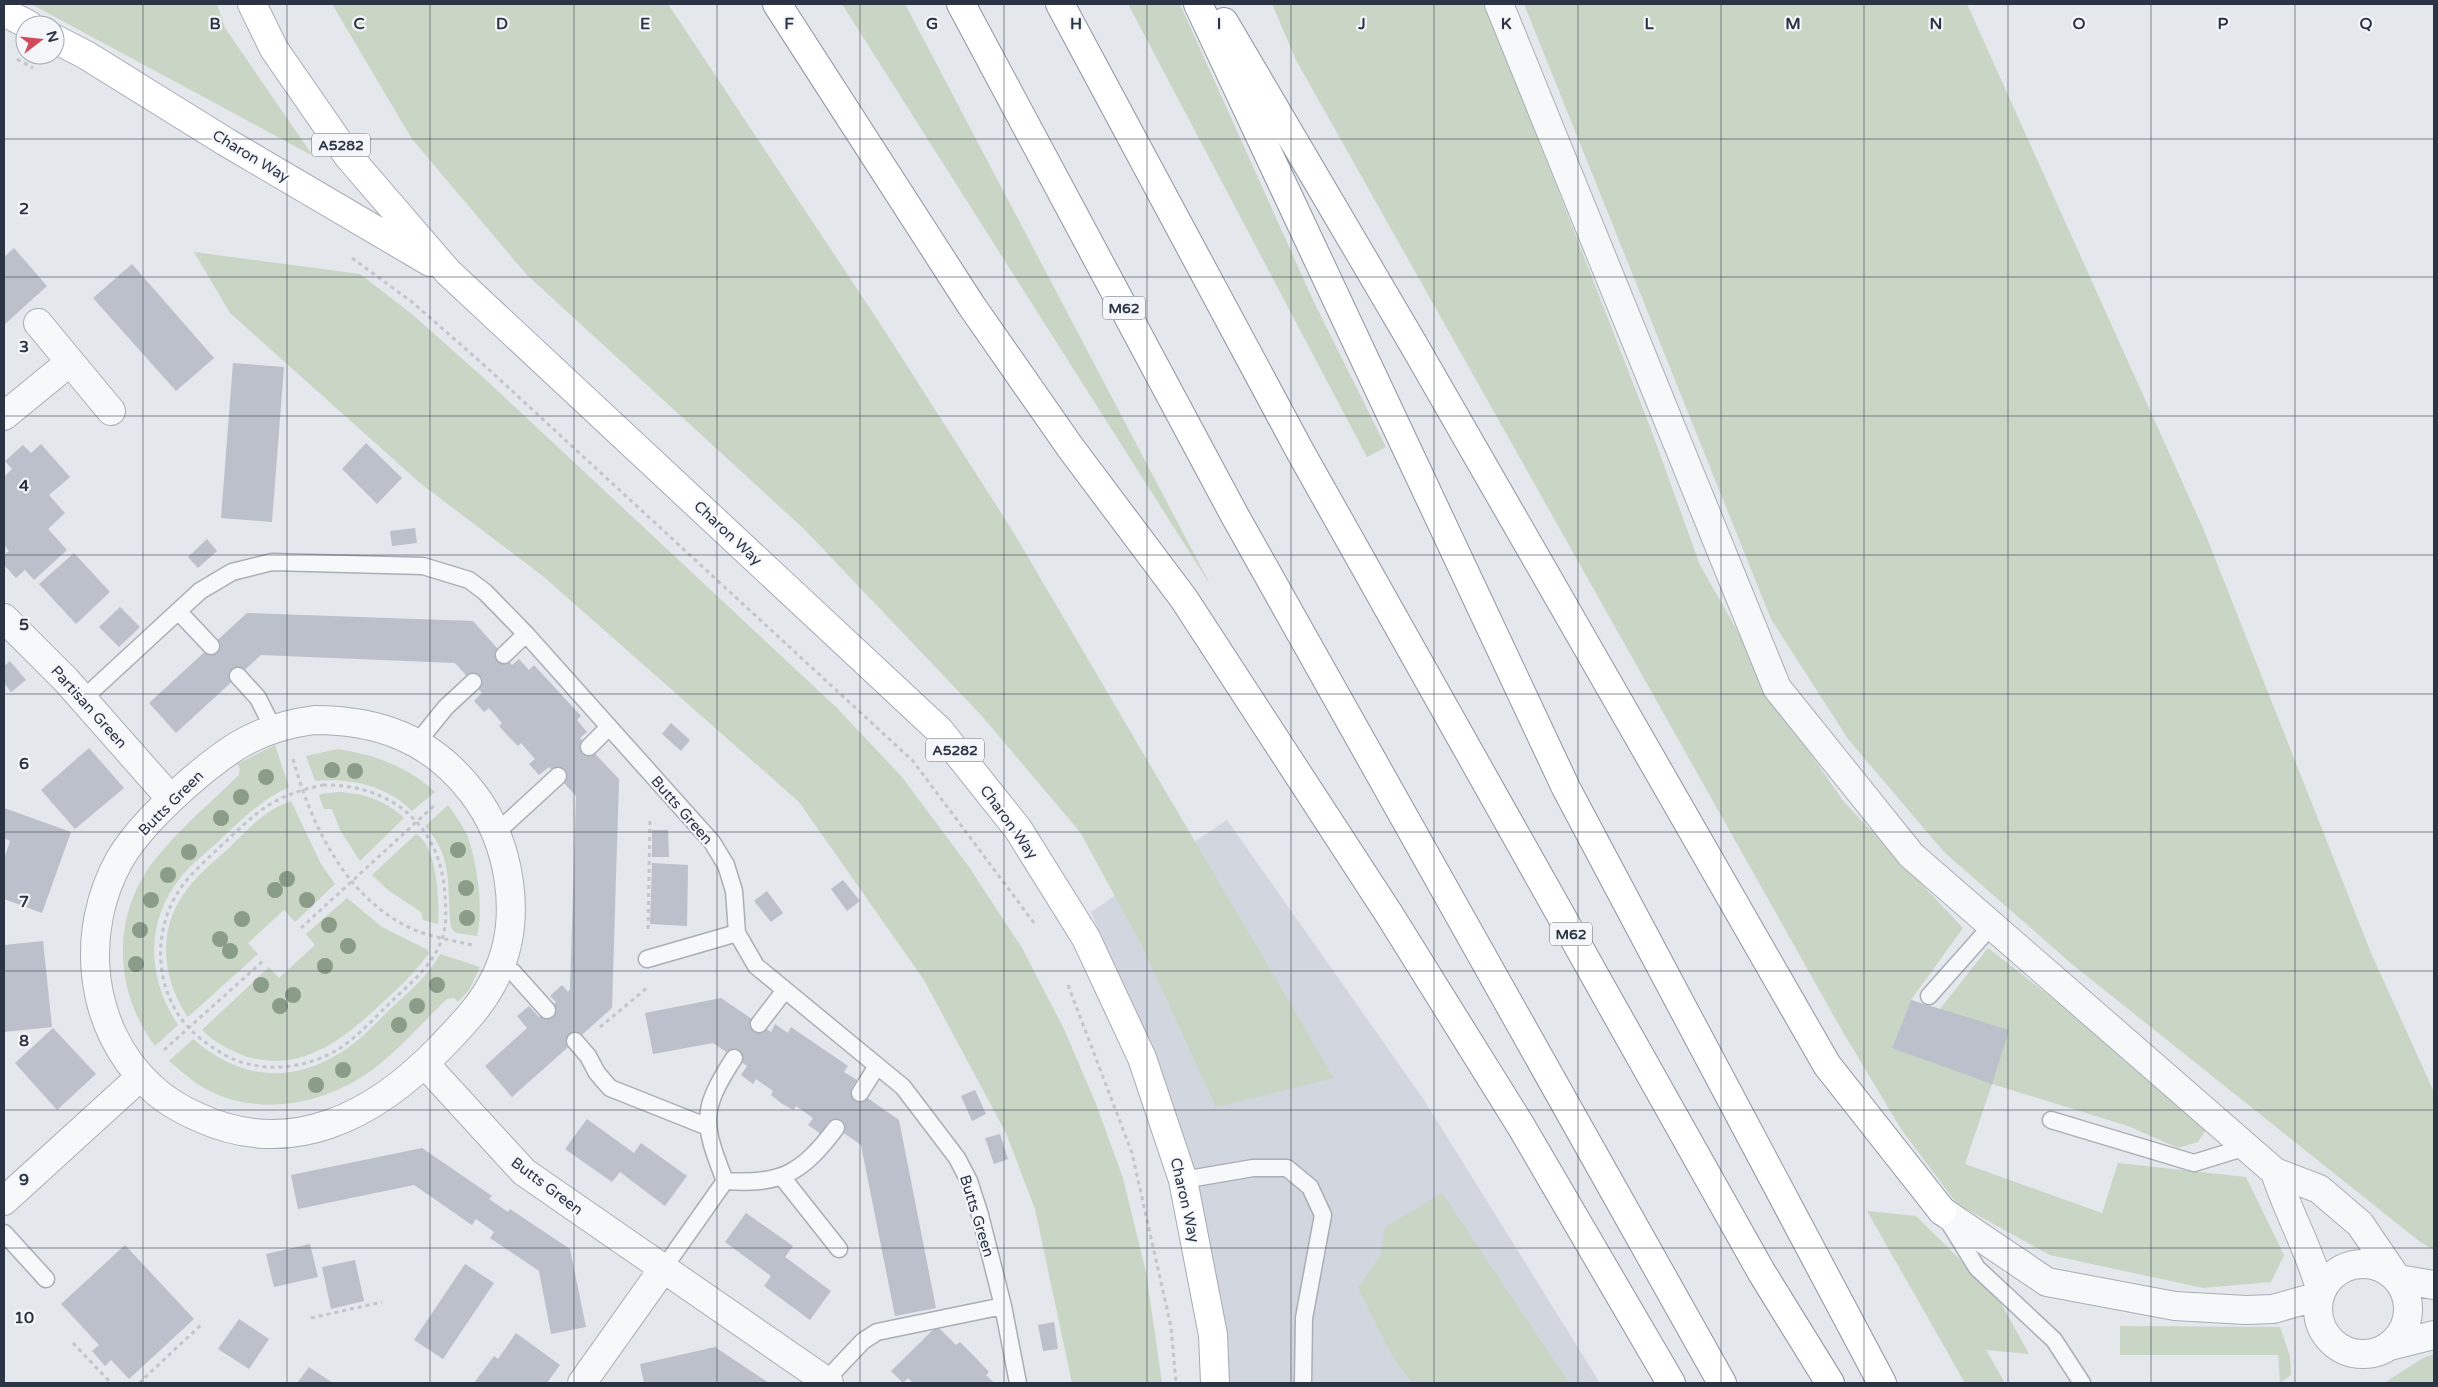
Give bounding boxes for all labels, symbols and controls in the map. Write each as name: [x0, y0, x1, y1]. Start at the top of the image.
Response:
text: B: [209, 14, 221, 34]
text: C: [353, 14, 365, 34]
text: D: [496, 14, 508, 34]
text: E: [640, 14, 650, 34]
text: F: [784, 14, 794, 34]
text: G: [926, 14, 938, 34]
text: H: [1070, 14, 1082, 34]
text: I: [1217, 14, 1221, 34]
text: J: [1357, 14, 1366, 34]
text: K: [1501, 14, 1512, 34]
text: L: [1644, 14, 1654, 34]
text: M: [1785, 14, 1801, 34]
text: N: [1930, 14, 1942, 34]
text: O: [2073, 14, 2086, 34]
text: P: [2218, 14, 2229, 34]
text: Q: [2360, 14, 2373, 34]
north arrow: [15, 15, 65, 65]
text: N: [42, 29, 62, 44]
street label: Charon Way: [209, 126, 293, 186]
road number: A5282: [312, 134, 370, 156]
text: 2: [19, 199, 29, 219]
road number: M62: [1103, 296, 1145, 320]
text: 3: [19, 337, 29, 357]
text: 4: [19, 476, 29, 496]
street label: Charon Way: [690, 497, 766, 569]
text: 5: [19, 615, 29, 635]
street label: Partisan Green: [47, 662, 131, 752]
road number: A5282: [926, 738, 984, 762]
text: 6: [19, 754, 29, 774]
street label: Butts Green: [135, 767, 207, 839]
street label: Butts Green: [647, 772, 717, 848]
street label: Charon Way: [976, 782, 1042, 862]
text: 7: [19, 892, 29, 912]
road number: M62: [1550, 922, 1592, 946]
text: 8: [19, 1031, 29, 1051]
street label: Butts Green: [508, 1153, 586, 1219]
street label: Charon Way: [1166, 1156, 1204, 1244]
text: 9: [19, 1170, 29, 1190]
street label: Butts Green: [956, 1173, 998, 1259]
text: 10: [14, 1308, 34, 1328]

